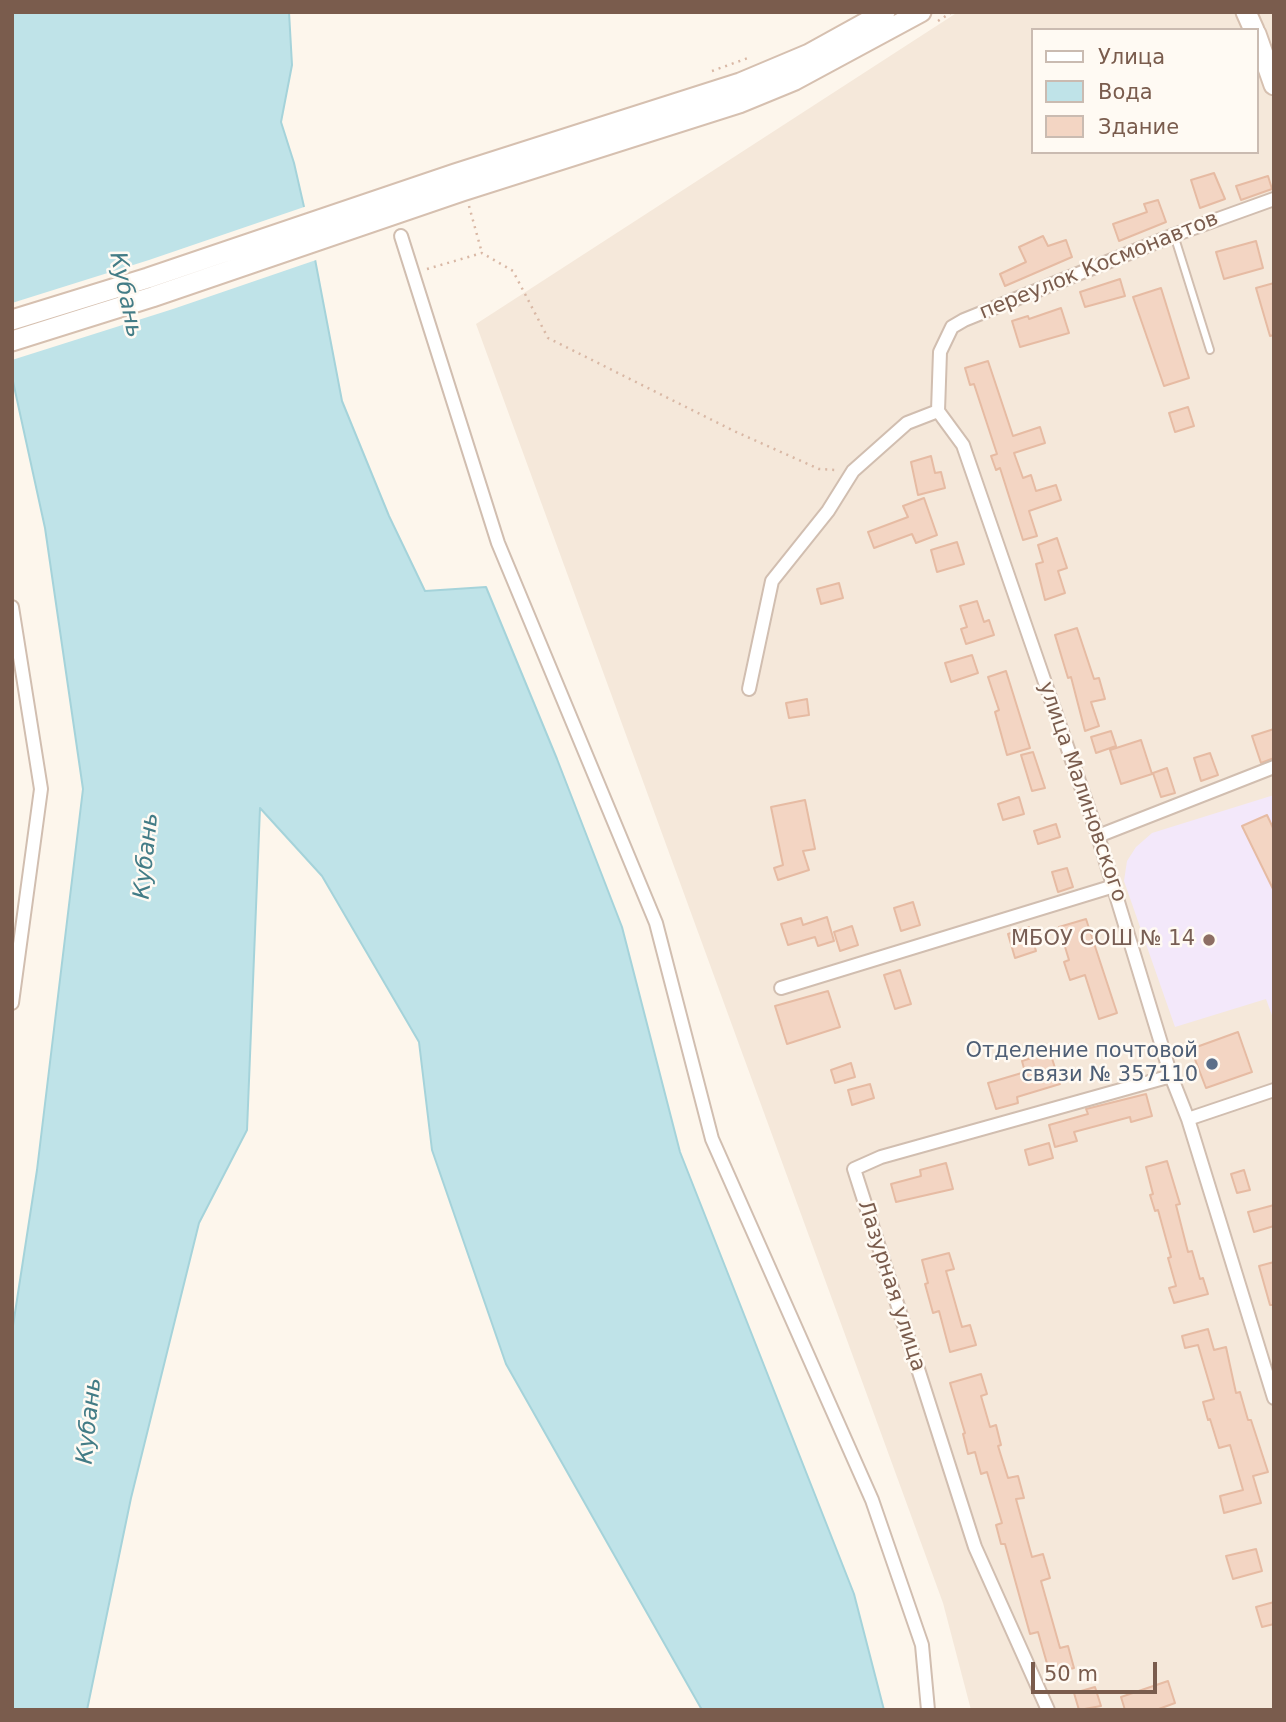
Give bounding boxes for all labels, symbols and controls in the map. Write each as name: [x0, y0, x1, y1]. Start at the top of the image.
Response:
legend: [1030, 28, 1258, 154]
text: Улица: [1098, 45, 1165, 69]
text: Вода: [1098, 80, 1153, 104]
text: Здание: [1098, 115, 1179, 139]
street label: переулок Космонавтов: [976, 206, 1222, 326]
water label: Кубань: [102, 250, 148, 340]
street label: улица Малиновского: [1032, 679, 1132, 905]
water label: Кубань: [129, 811, 165, 901]
place label: МБОУ СОШ № 14: [1011, 927, 1195, 953]
marker: МБОУ СОШ № 14: [1201, 932, 1217, 948]
place label: Отделение почтовой связи № 357110: [966, 1039, 1198, 1089]
marker: Отделение почтовой связи № 357110: [1204, 1056, 1220, 1072]
street label: Лазурная улица: [851, 1197, 931, 1375]
water label: Кубань: [72, 1376, 108, 1466]
scale bar: [1034, 1648, 1160, 1692]
text: 50 m: [1044, 1662, 1098, 1686]

